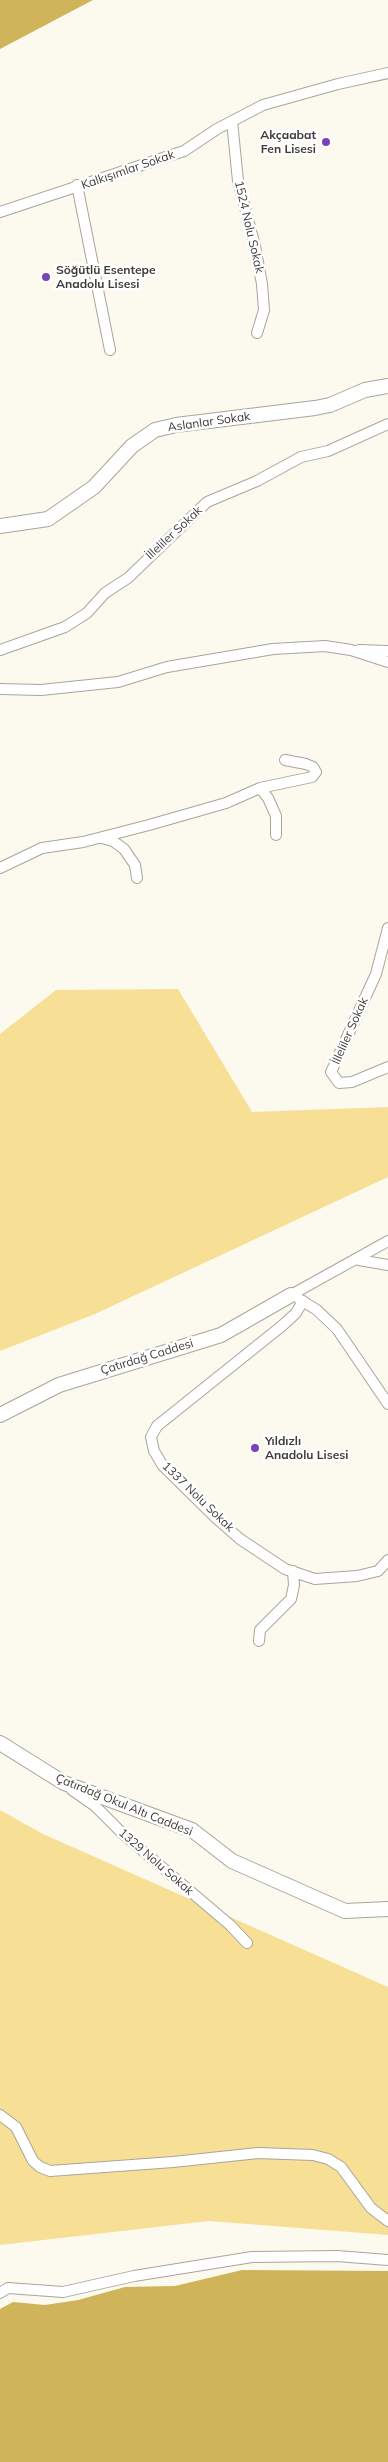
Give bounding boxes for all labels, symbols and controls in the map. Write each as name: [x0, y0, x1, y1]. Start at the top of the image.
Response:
place label: Akçaabat Fen Lisesi: [260, 128, 316, 156]
marker: Akçaabat Fen Lisesi: [320, 136, 332, 148]
street label: Kalkışımlar Sokak: [80, 147, 176, 193]
street label: 1524 Nolu Sokak: [231, 179, 267, 275]
place label: Söğütlü Esentepe Anadolu Lisesi: [56, 263, 156, 291]
marker: Söğütlü Esentepe Anadolu Lisesi: [40, 271, 52, 283]
street label: Aslanlar Sokak: [167, 409, 251, 435]
street label: İlleliler Sokak: [143, 503, 205, 563]
street label: İlleliler Sokak: [329, 995, 371, 1067]
street label: Çatırdağ Caddesi: [99, 1336, 195, 1378]
place label: Yıldızlı Anadolu Lisesi: [265, 1434, 348, 1462]
marker: Yıldızlı Anadolu Lisesi: [249, 1442, 261, 1454]
street label: 1337 Nolu Sokak: [159, 1459, 237, 1535]
street label: Çatırdağ Okul Altı Caddesi: [53, 1771, 195, 1839]
street label: 1329 Nolu Sokak: [116, 1826, 196, 1898]

